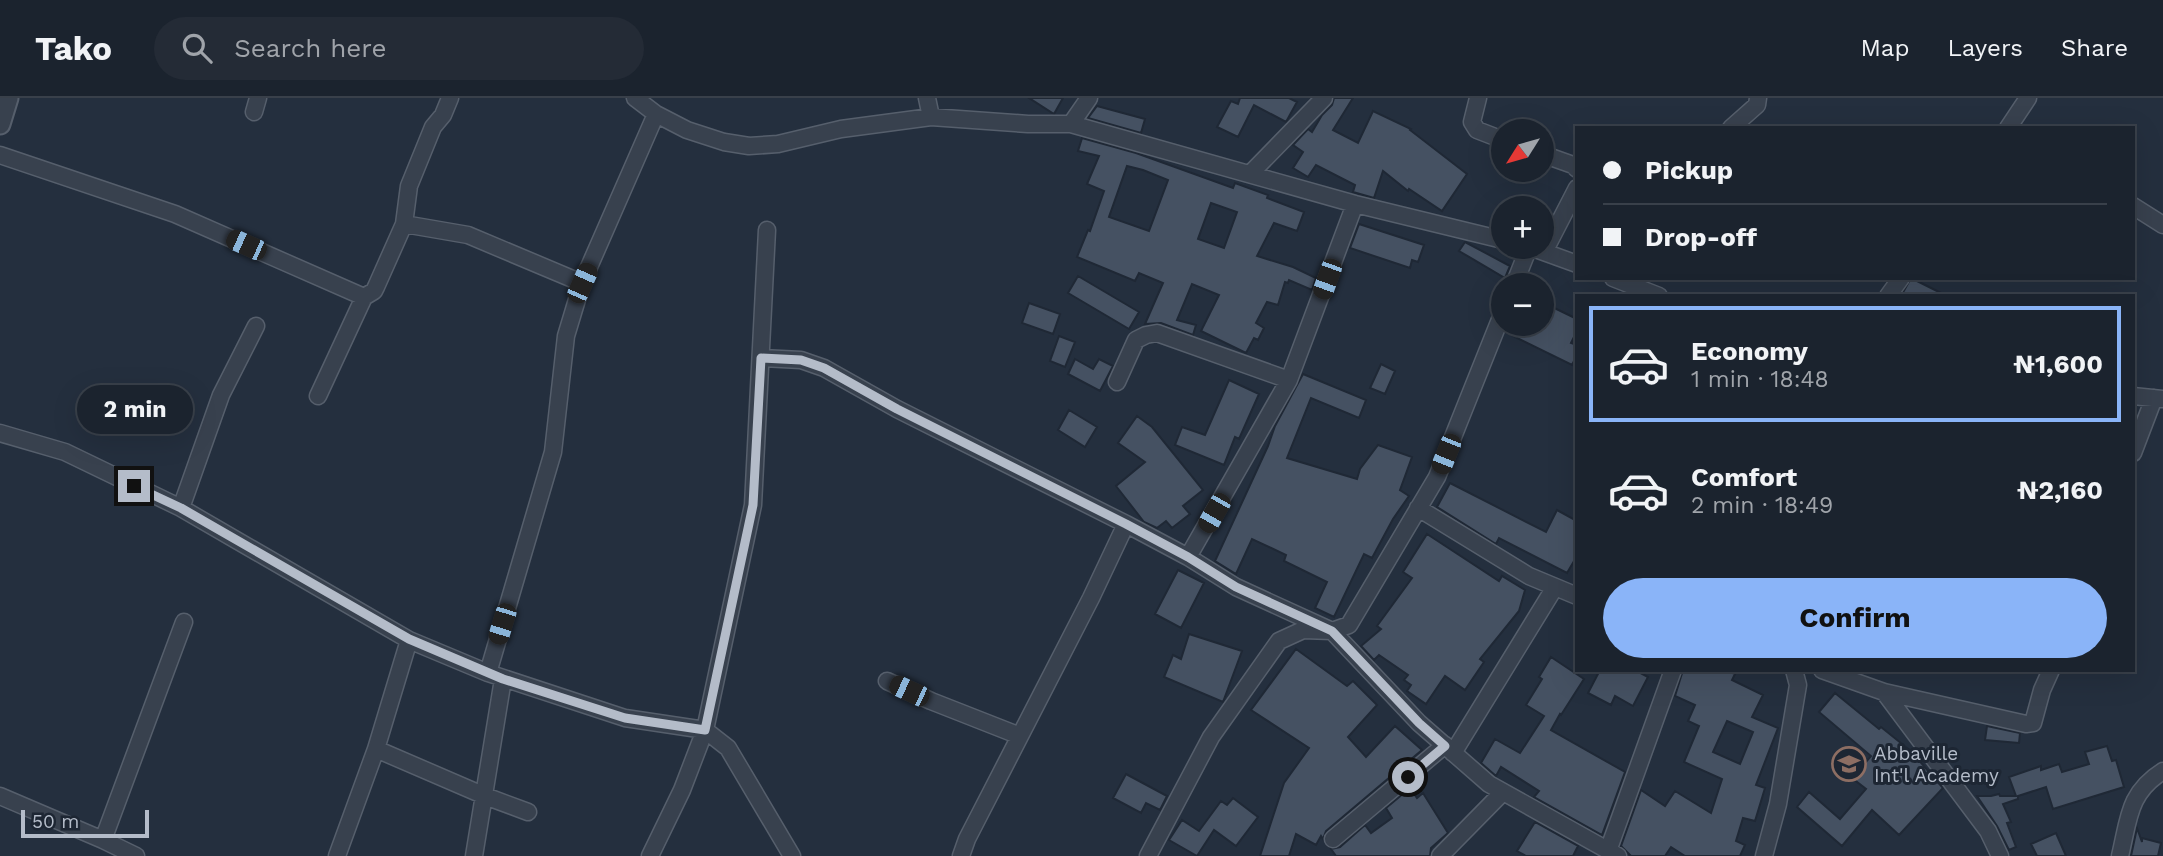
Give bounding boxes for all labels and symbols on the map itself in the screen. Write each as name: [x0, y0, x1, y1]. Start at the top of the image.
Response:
north arrow: [1491, 119, 1554, 182]
car: [223, 227, 270, 263]
car: [1310, 256, 1345, 302]
car: [564, 260, 601, 306]
callout: 2 min: [76, 384, 192, 434]
car: [1429, 431, 1464, 477]
route end: [118, 470, 150, 502]
car: [1195, 490, 1234, 536]
car: [486, 601, 519, 647]
car: [886, 673, 933, 709]
place label: Abbaville Int'l Academy: [1874, 742, 1999, 787]
school or university icon: Abbaville Int'l Academy: [1830, 745, 1868, 783]
route start: [1392, 761, 1424, 793]
scale bar: [21, 807, 149, 839]

